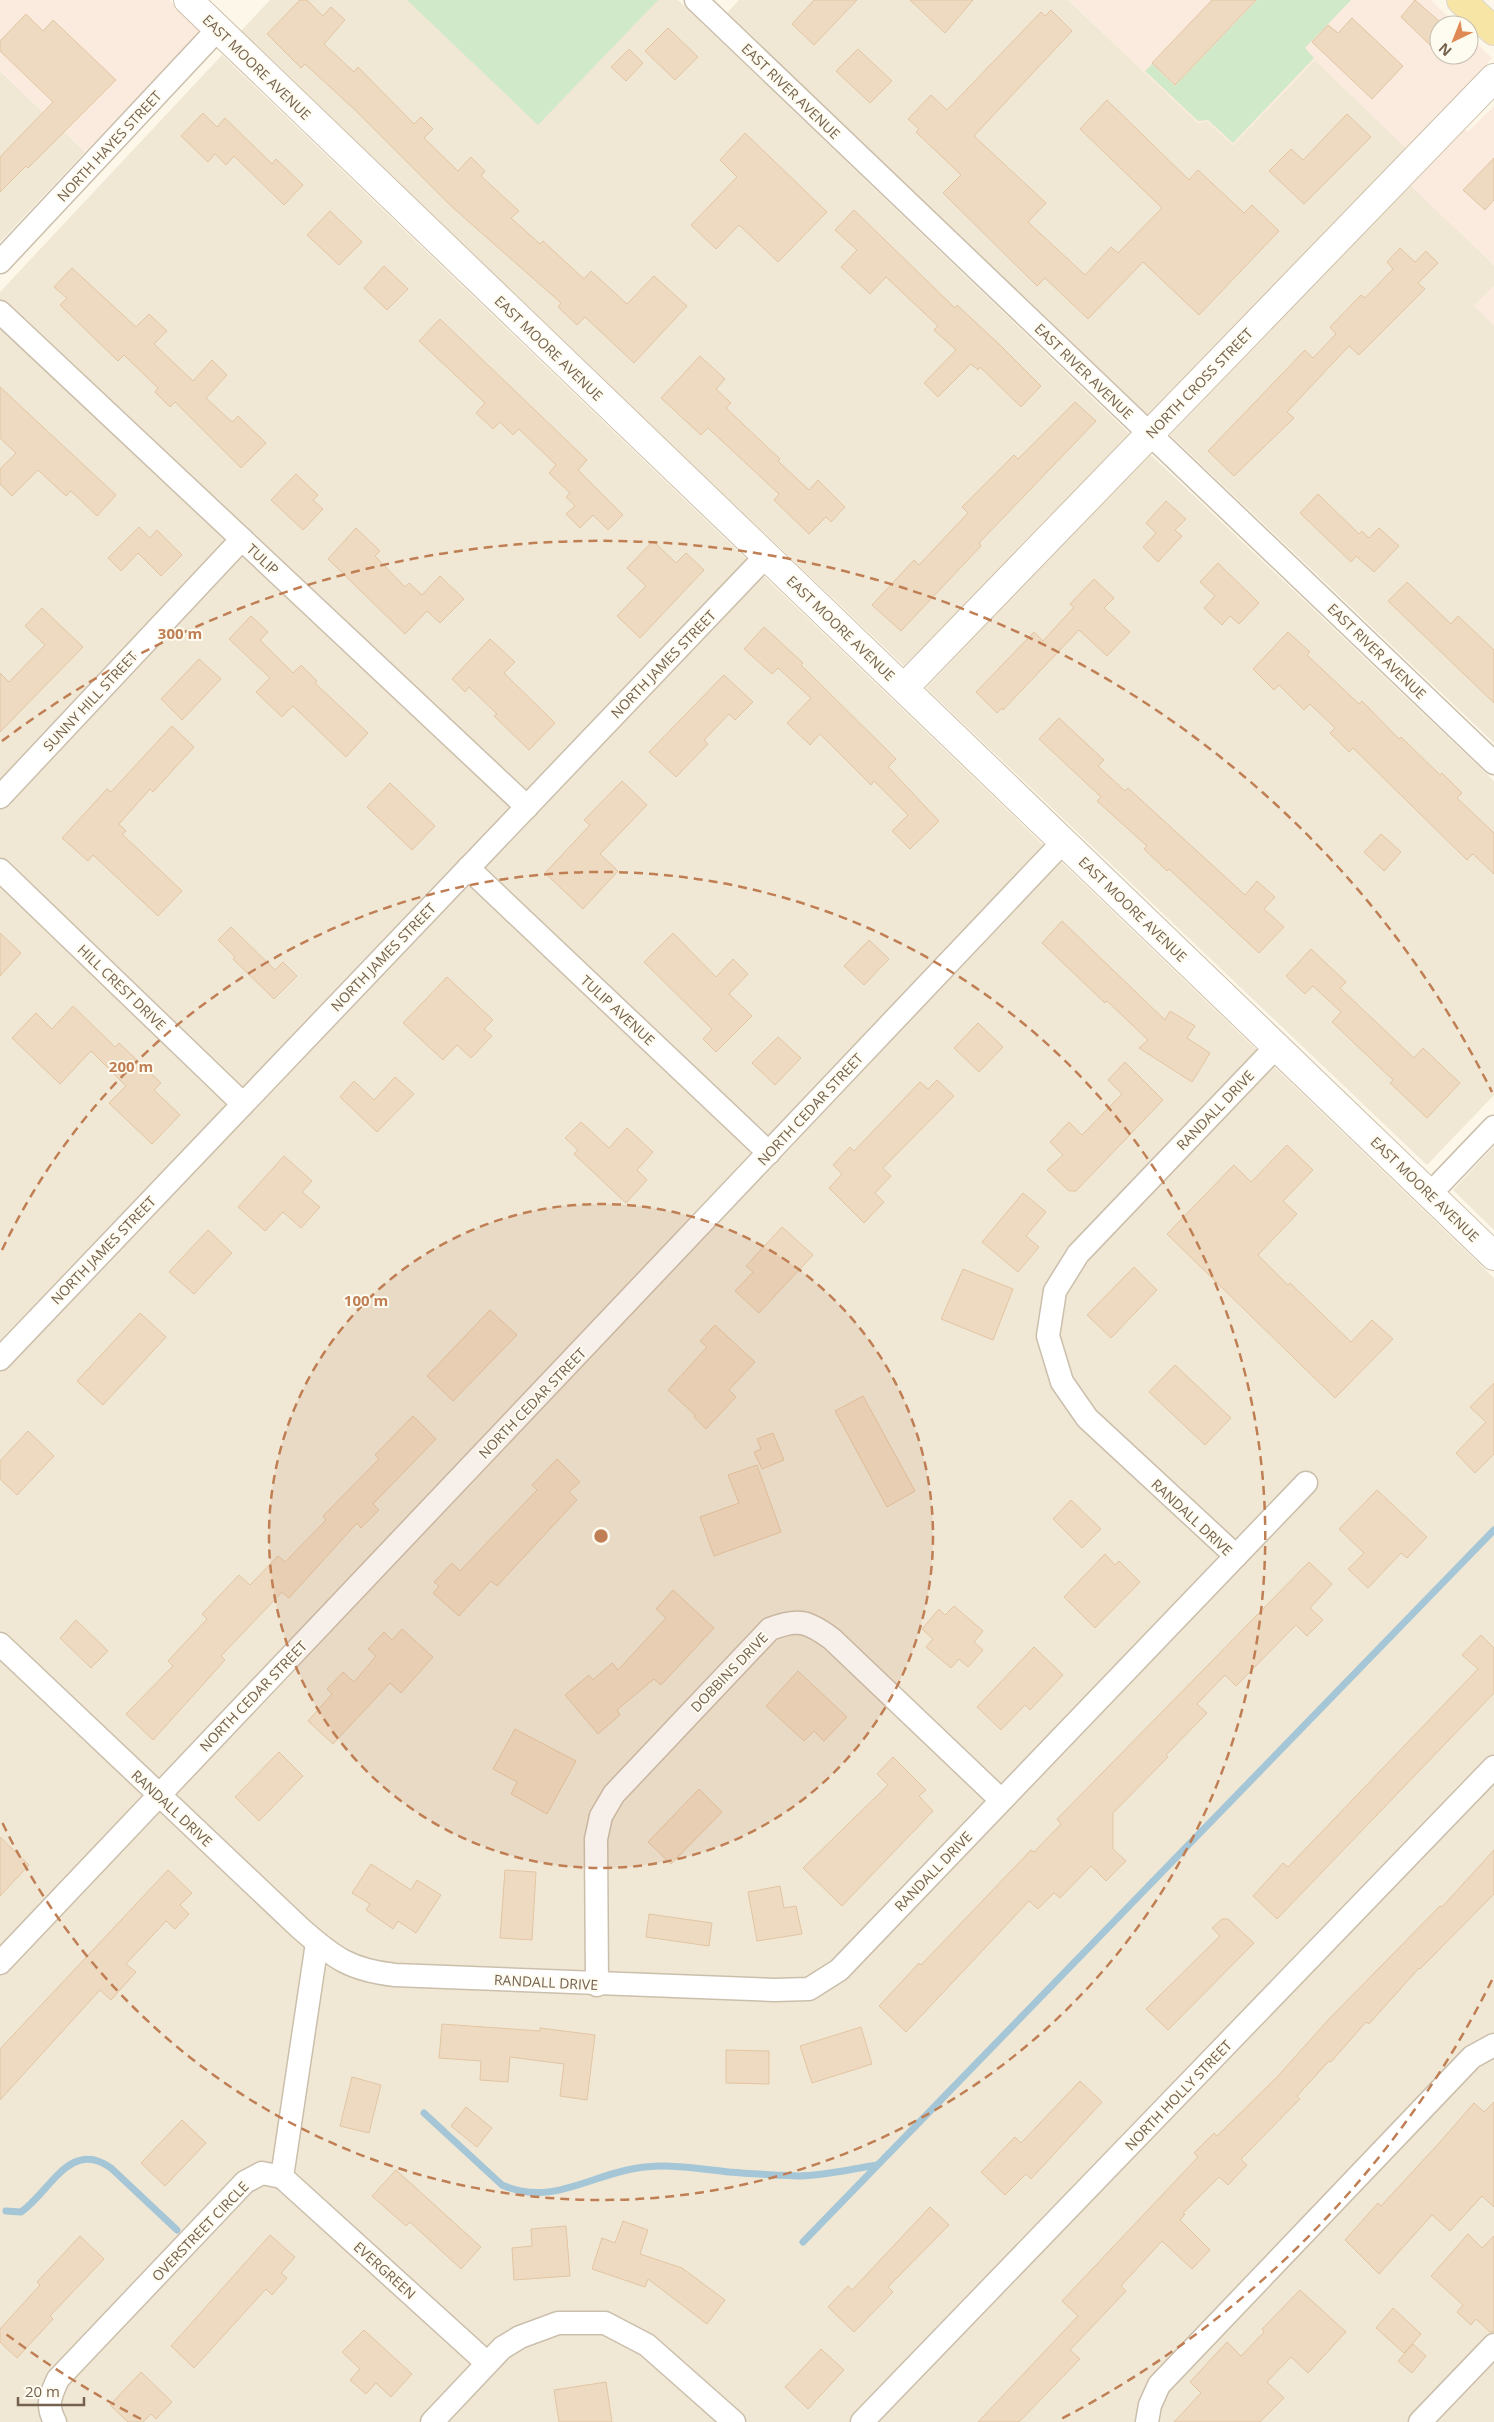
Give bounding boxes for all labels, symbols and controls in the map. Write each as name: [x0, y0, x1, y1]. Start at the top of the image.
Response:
street label: EAST MOORE AVENUE: [199, 10, 315, 124]
north arrow: [1429, 15, 1479, 65]
street label: EAST RIVER AVENUE: [738, 39, 844, 143]
text: N: [1434, 39, 1455, 61]
street label: NORTH HAYES STREET: [53, 86, 166, 206]
street label: EAST MOORE AVENUE: [491, 291, 607, 405]
street label: EAST RIVER AVENUE: [1031, 319, 1137, 423]
street label: NORTH CROSS STREET: [1141, 324, 1257, 442]
street label: TULIP: [243, 539, 283, 579]
street label: EAST MOORE AVENUE: [783, 571, 899, 685]
street label: EAST RIVER AVENUE: [1324, 599, 1430, 703]
street label: NORTH JAMES STREET: [606, 606, 720, 722]
text: 300 m: [158, 623, 202, 643]
street label: SUNNY HILL STREET: [39, 647, 142, 755]
street label: EAST MOORE AVENUE: [1075, 852, 1191, 966]
street label: NORTH JAMES STREET: [326, 899, 440, 1015]
street label: HILL CREST DRIVE: [74, 940, 170, 1034]
street label: TULIP AVENUE: [577, 971, 659, 1049]
street label: NORTH CEDAR STREET: [753, 1049, 867, 1169]
text: 200 m: [109, 1056, 153, 1076]
street label: RANDALL DRIVE: [1172, 1066, 1258, 1154]
street label: EAST MOORE AVENUE: [1367, 1132, 1483, 1246]
street label: NORTH JAMES STREET: [46, 1192, 160, 1308]
text: 100 m: [344, 1290, 388, 1310]
street label: NORTH CEDAR STREET: [474, 1343, 590, 1462]
street label: RANDALL DRIVE: [1147, 1475, 1237, 1559]
centre of rings: [592, 1527, 610, 1545]
street label: DOBBINS DRIVE: [686, 1628, 772, 1716]
street label: NORTH CEDAR STREET: [195, 1636, 311, 1755]
street label: RANDALL DRIVE: [127, 1766, 217, 1850]
street label: RANDALL DRIVE: [890, 1827, 976, 1915]
street label: RANDALL DRIVE: [494, 1970, 598, 1994]
street label: NORTH HOLLY STREET: [1120, 2036, 1236, 2154]
street label: OVERSTREET CIRCLE: [147, 2177, 253, 2285]
street label: EVERGREEN: [350, 2237, 420, 2303]
scale bar: [18, 2374, 84, 2406]
text: 20 m: [25, 2381, 60, 2401]

